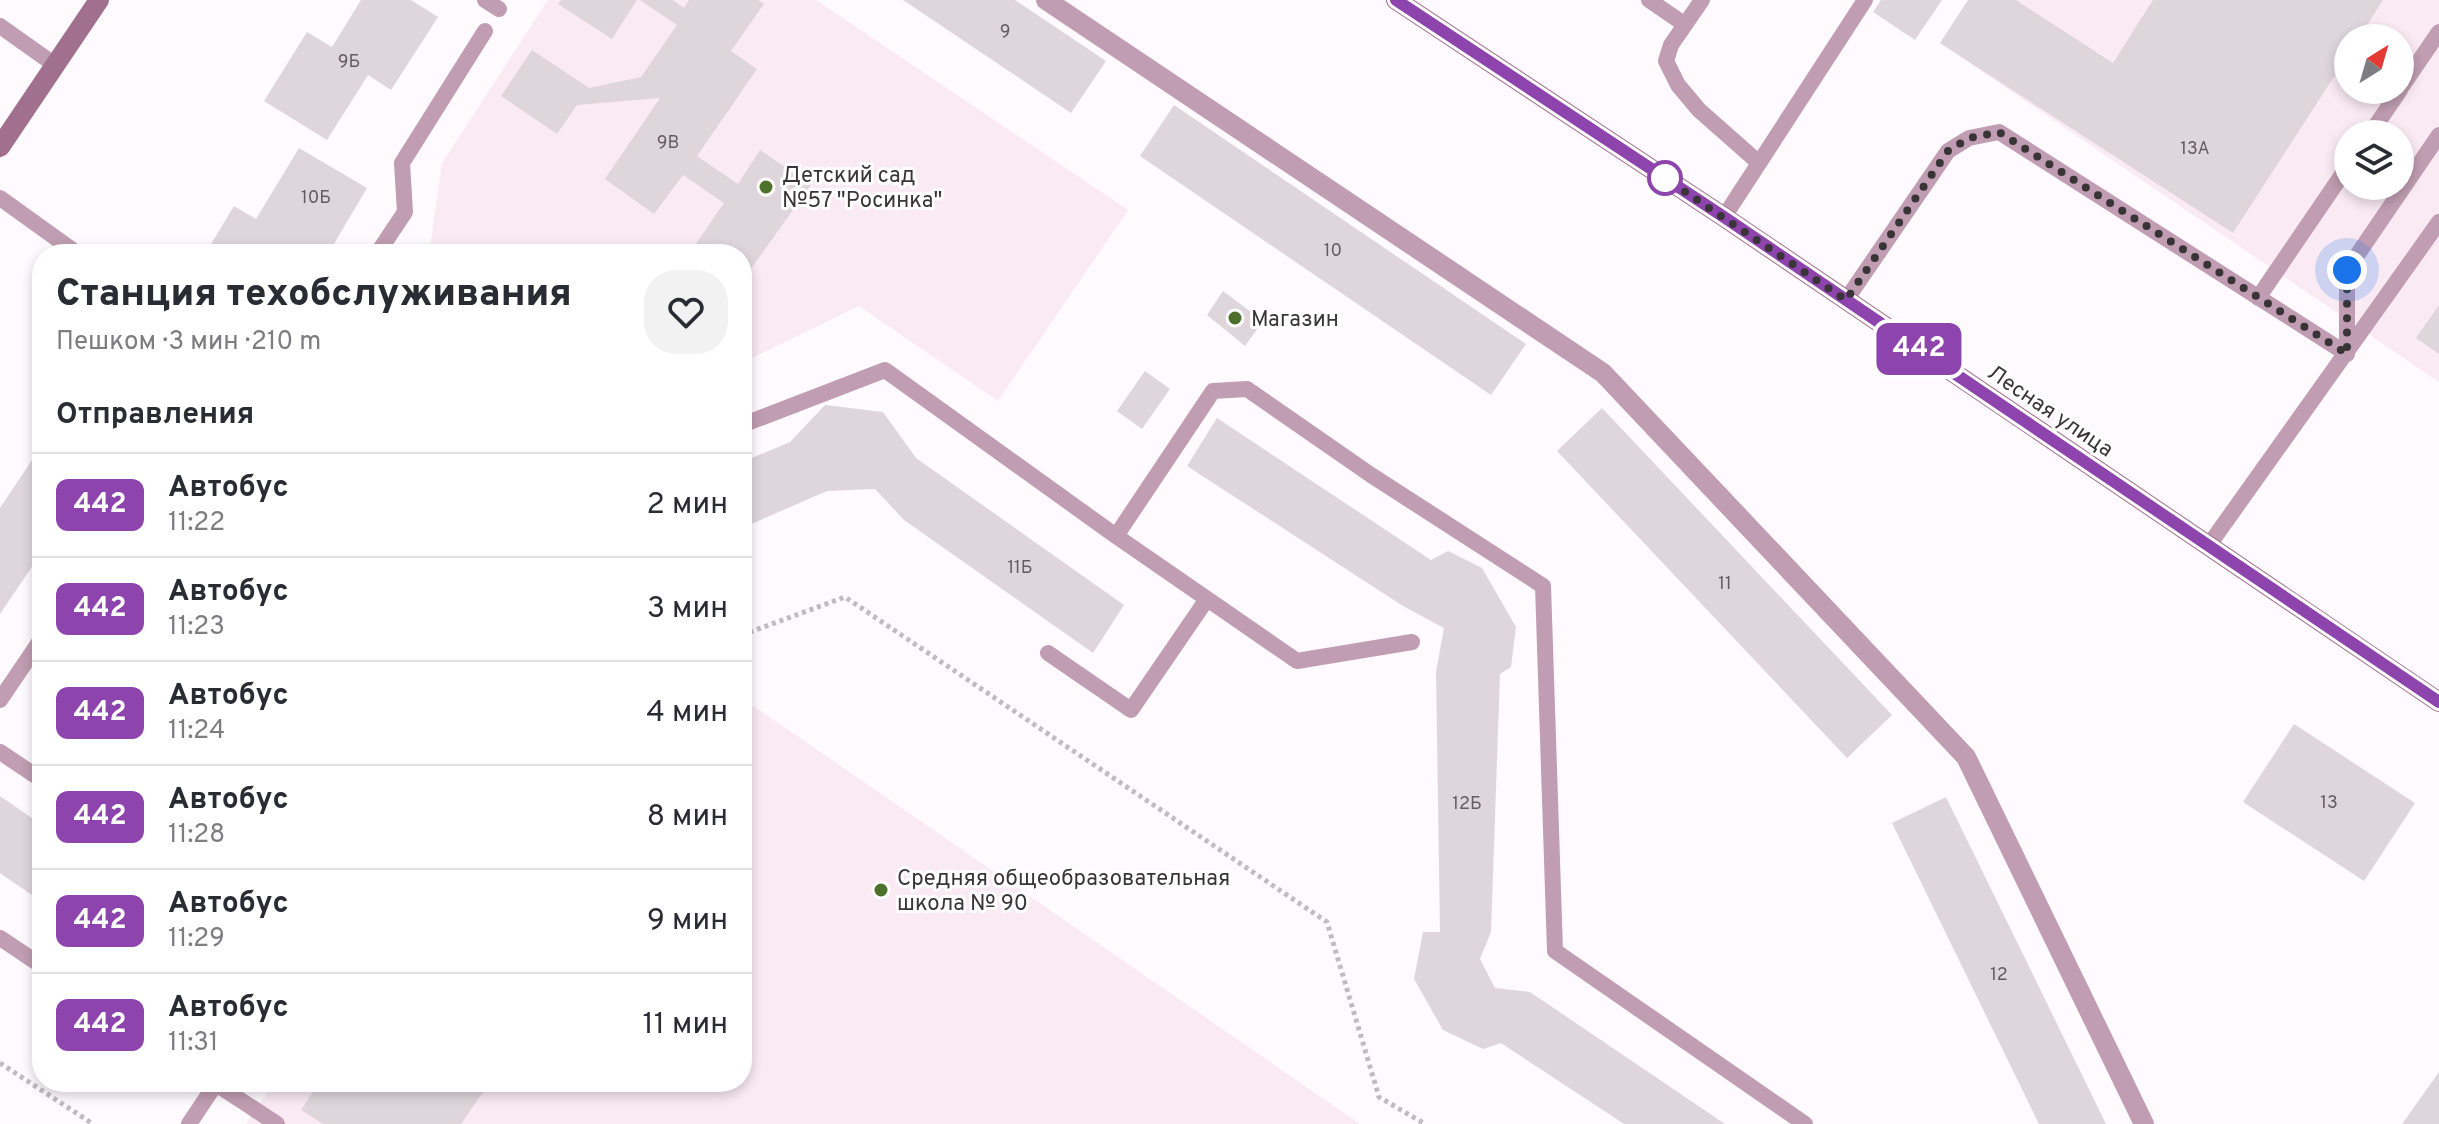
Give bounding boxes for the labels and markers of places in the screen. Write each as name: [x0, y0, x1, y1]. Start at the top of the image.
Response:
unlabelled marker: [1648, 161, 1682, 195]
place label: Детский сад №57 "Росинка": [782, 163, 942, 215]
marker: Детский сад №57 "Росинка": [757, 178, 775, 196]
place label: Магазин: [1251, 307, 1339, 334]
marker: Магазин: [1226, 309, 1244, 327]
place label: Средняя общеобразовательная школа № 90: [897, 866, 1230, 918]
marker: Средняя общеобразовательная школа № 90: [872, 881, 890, 899]

